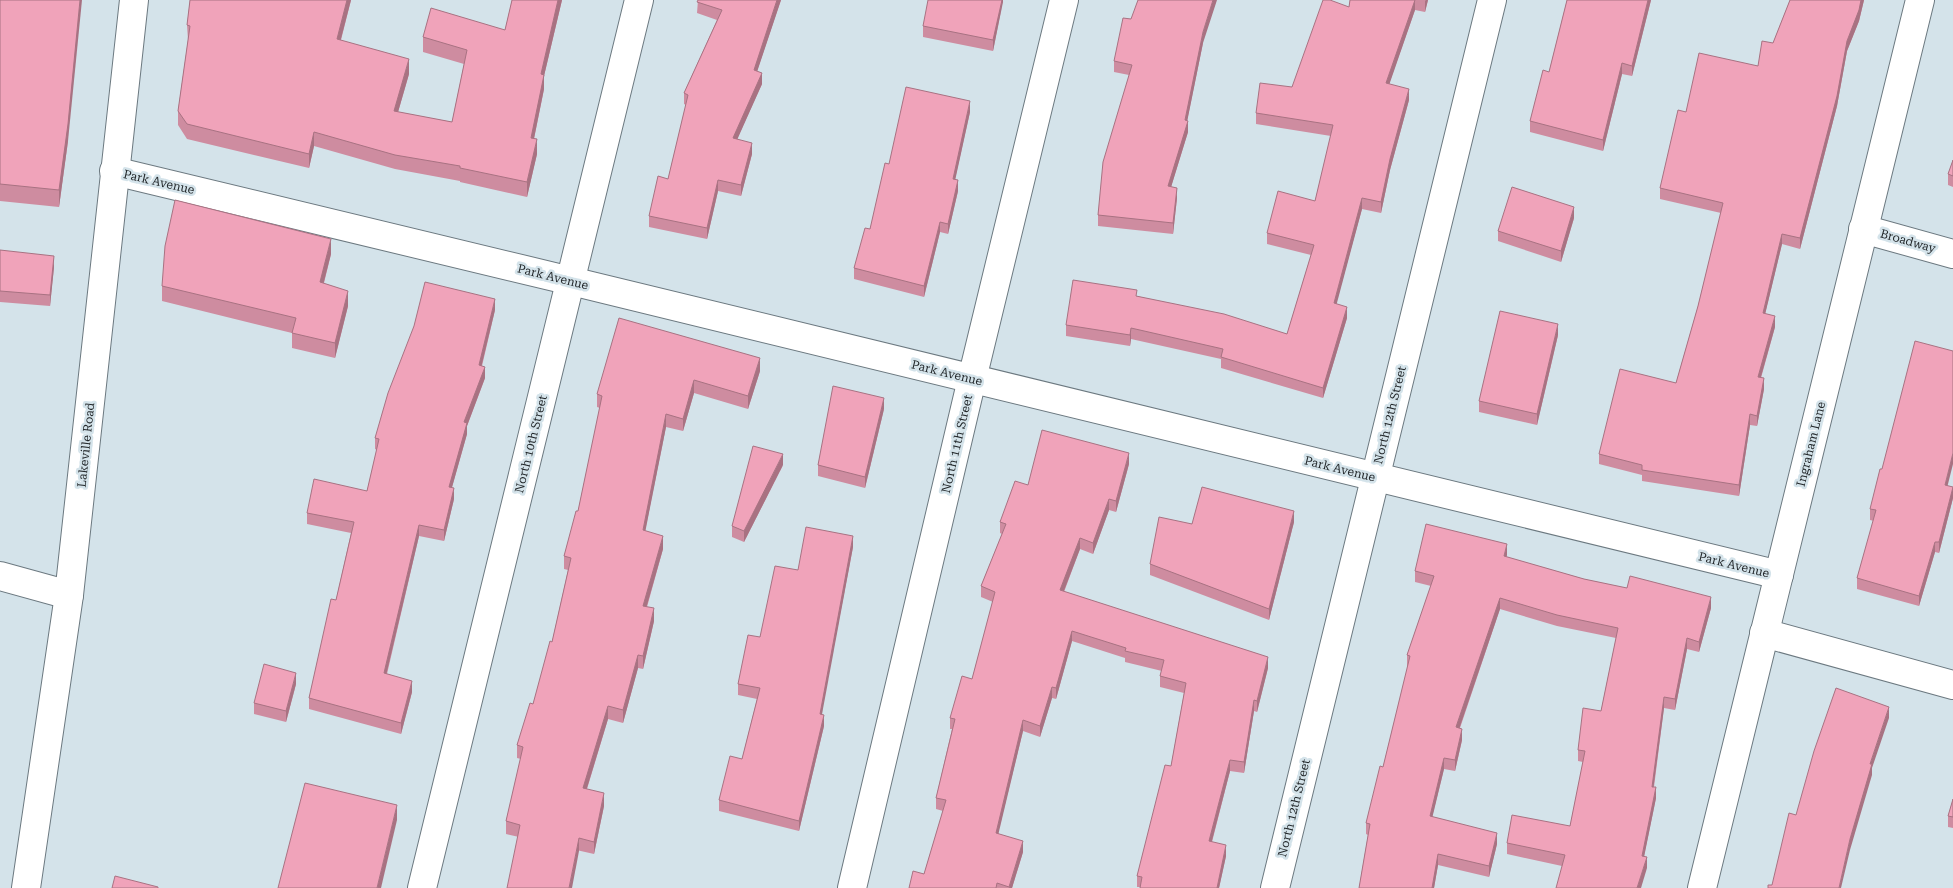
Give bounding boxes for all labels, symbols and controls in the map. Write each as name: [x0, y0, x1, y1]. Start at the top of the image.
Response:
street label: Park Avenue: [122, 167, 196, 197]
street label: Broadway: [1879, 226, 1938, 256]
street label: Park Avenue: [516, 261, 590, 293]
street label: Park Avenue: [910, 357, 984, 389]
street label: North 12th Street: [1371, 364, 1409, 465]
street label: North 10th Street: [512, 393, 550, 494]
street label: North 11th Street: [939, 393, 975, 494]
street label: Ingraham Lane: [1794, 400, 1828, 488]
street label: Lakeville Road: [75, 402, 97, 488]
street label: Park Avenue: [1303, 453, 1377, 485]
street label: Park Avenue: [1697, 549, 1771, 581]
street label: North 12th Street: [1275, 757, 1313, 858]

